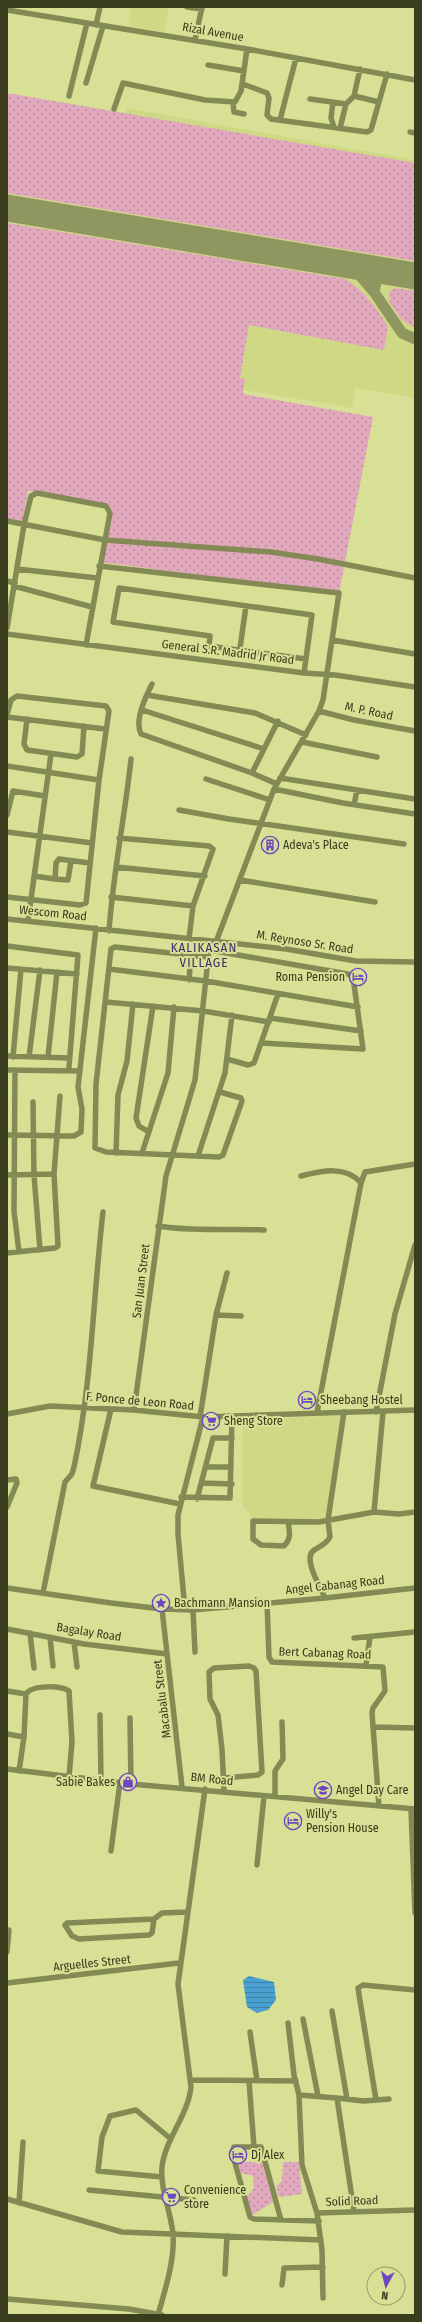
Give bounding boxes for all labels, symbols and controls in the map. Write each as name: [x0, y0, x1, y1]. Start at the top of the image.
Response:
street label: Rizal Avenue: [181, 20, 245, 44]
street label: General S.R. Madrid Jr Road: [161, 637, 295, 667]
street label: M. P. Road: [344, 699, 394, 723]
building icon: Adeva's Place: [260, 835, 280, 855]
place label: Adeva's Place: [283, 838, 349, 852]
street label: Wescom Road: [18, 902, 88, 924]
street label: M. Reynoso Sr. Road: [256, 927, 354, 957]
district label: KALIKASAN VILLAGE: [171, 940, 237, 970]
hotel icon: Roma Pension: [348, 967, 368, 987]
place label: Roma Pension: [275, 970, 345, 984]
street label: San Juan Street: [129, 1243, 153, 1319]
street label: F. Ponce de Leon Road: [85, 1389, 195, 1413]
hotel icon: Sheebang Hostel: [297, 1390, 317, 1410]
place label: Sheebang Hostel: [320, 1393, 403, 1407]
supermarket icon: Sheng Store: [201, 1411, 221, 1431]
place label: Sheng Store: [224, 1414, 283, 1428]
street label: Angel Cabanag Road: [285, 1573, 385, 1597]
place icon: Bachmann Mansion: [151, 1593, 171, 1613]
place label: Bachmann Mansion: [174, 1596, 270, 1610]
street label: Bagalay Road: [56, 1620, 122, 1644]
street label: Bert Cabanag Road: [278, 1644, 372, 1662]
street label: Macabalu Street: [150, 1659, 174, 1739]
street label: BM Road: [190, 1770, 234, 1788]
shop icon: Sabie Bakes: [118, 1772, 138, 1792]
place label: Sabie Bakes: [56, 1775, 115, 1789]
school or university icon: Angel Day Care: [313, 1780, 333, 1800]
place label: Angel Day Care: [336, 1783, 408, 1797]
place label: Willy's Pension House: [306, 1807, 379, 1835]
hotel icon: Willy's Pension House: [283, 1811, 303, 1831]
street label: Arguelles Street: [53, 1952, 131, 1974]
hotel icon: Dj Alex: [228, 2145, 248, 2165]
place label: Dj Alex: [251, 2148, 285, 2162]
place label: Convenience store: [184, 2183, 246, 2211]
supermarket icon: Convenience store: [161, 2187, 181, 2207]
street label: Solid Road: [325, 2193, 379, 2209]
north arrow: [366, 2266, 406, 2306]
text: N: [381, 2289, 389, 2302]

